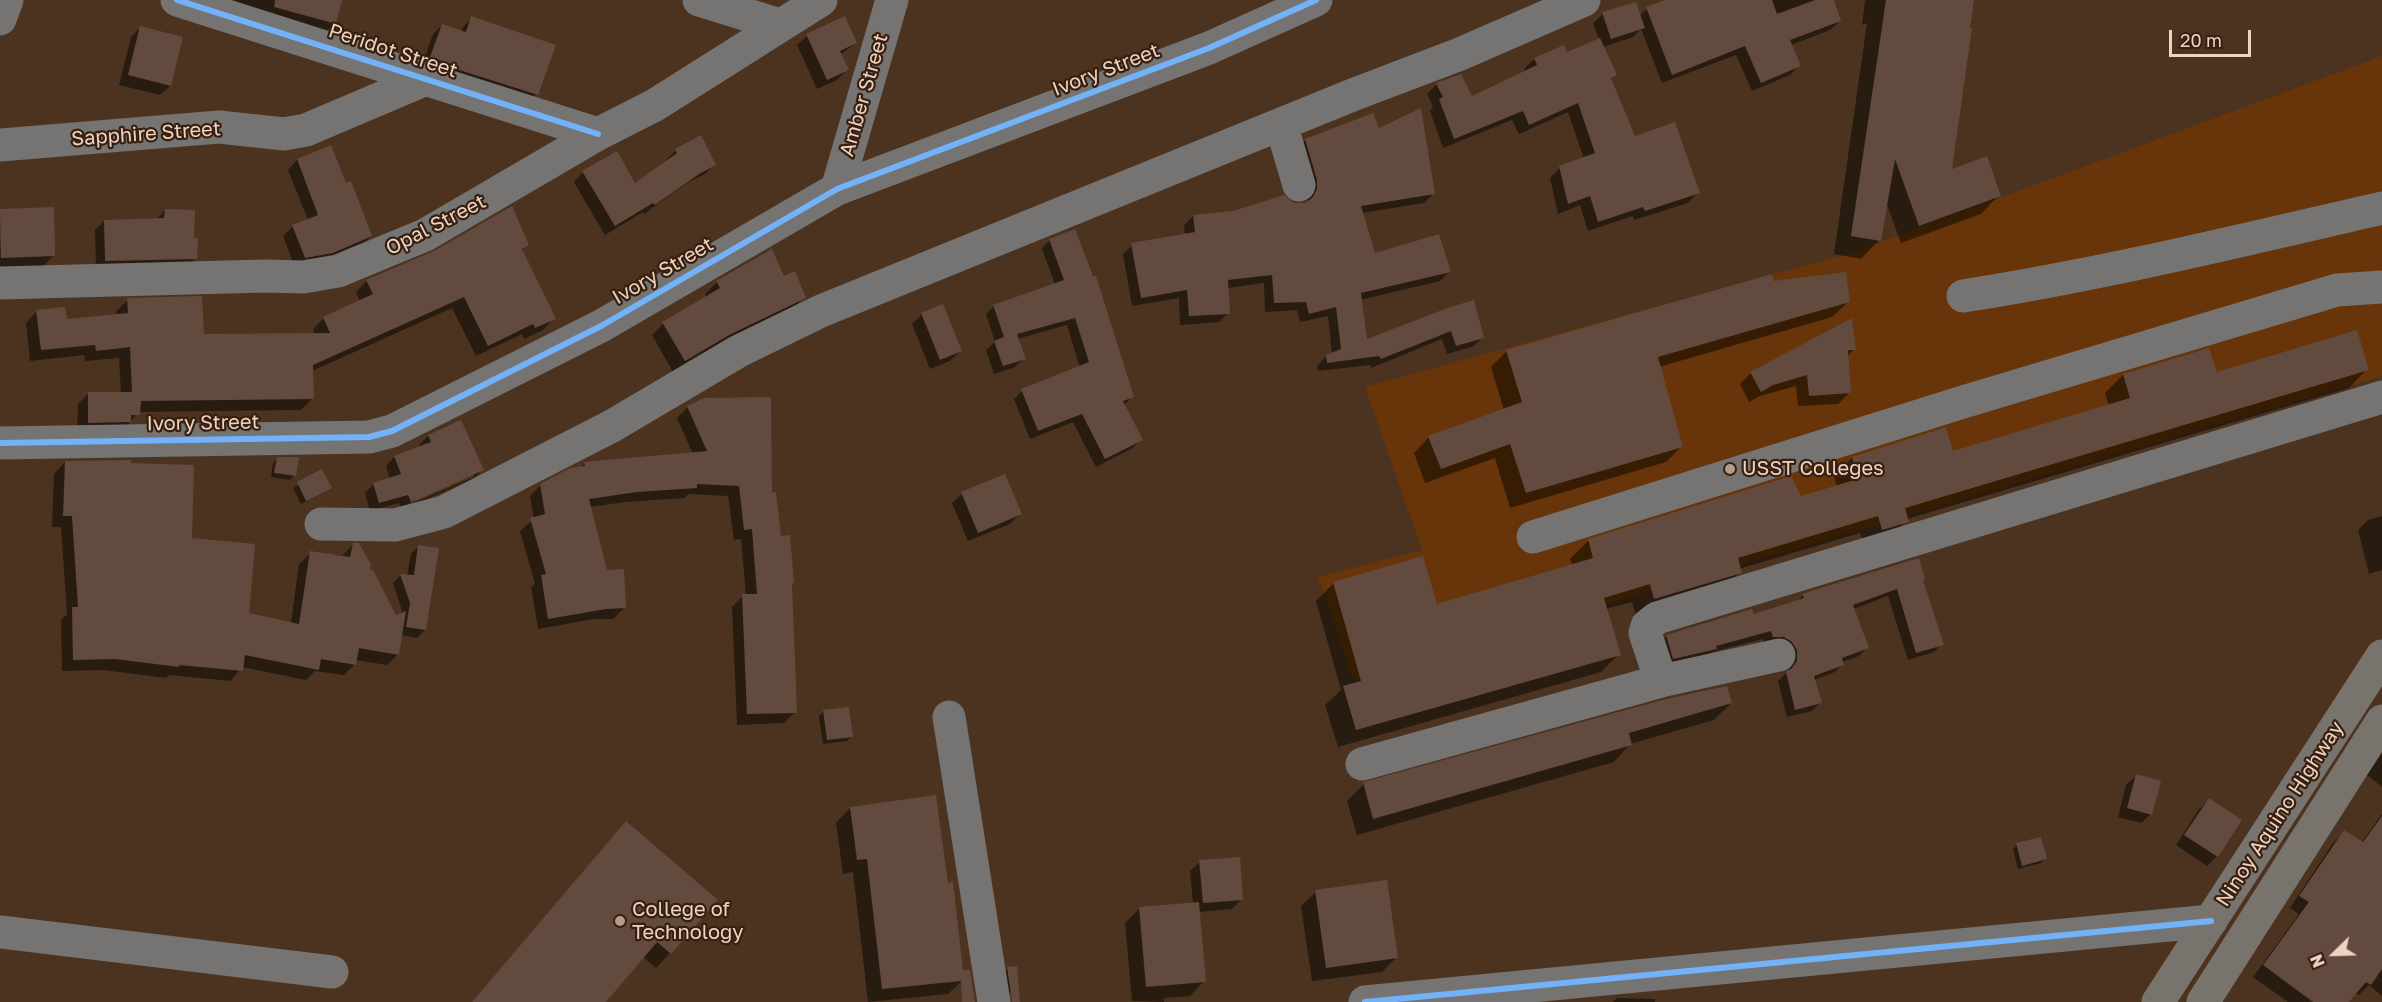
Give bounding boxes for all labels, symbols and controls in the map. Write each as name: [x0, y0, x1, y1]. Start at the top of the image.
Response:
scale bar: [2172, 18, 2254, 56]
street label: Peridot Street: [325, 19, 461, 83]
text: 20 m: [2180, 29, 2222, 51]
street label: Amber Street: [835, 31, 893, 159]
street label: Ivory Street: [1049, 39, 1163, 101]
street label: Sapphire Street: [70, 117, 222, 151]
street label: Opal Street: [382, 190, 490, 260]
street label: Ivory Street: [608, 232, 718, 310]
street label: Ivory Street: [146, 410, 260, 436]
place label: USST Colleges: [1742, 457, 1884, 481]
marker: USST Colleges: [1723, 462, 1737, 476]
street label: Ninoy Aquino Highway: [2211, 717, 2349, 911]
place label: College of Technology: [632, 898, 743, 945]
marker: College of Technology: [613, 914, 627, 928]
north arrow: [2304, 924, 2364, 984]
text: N: [2306, 952, 2329, 971]

